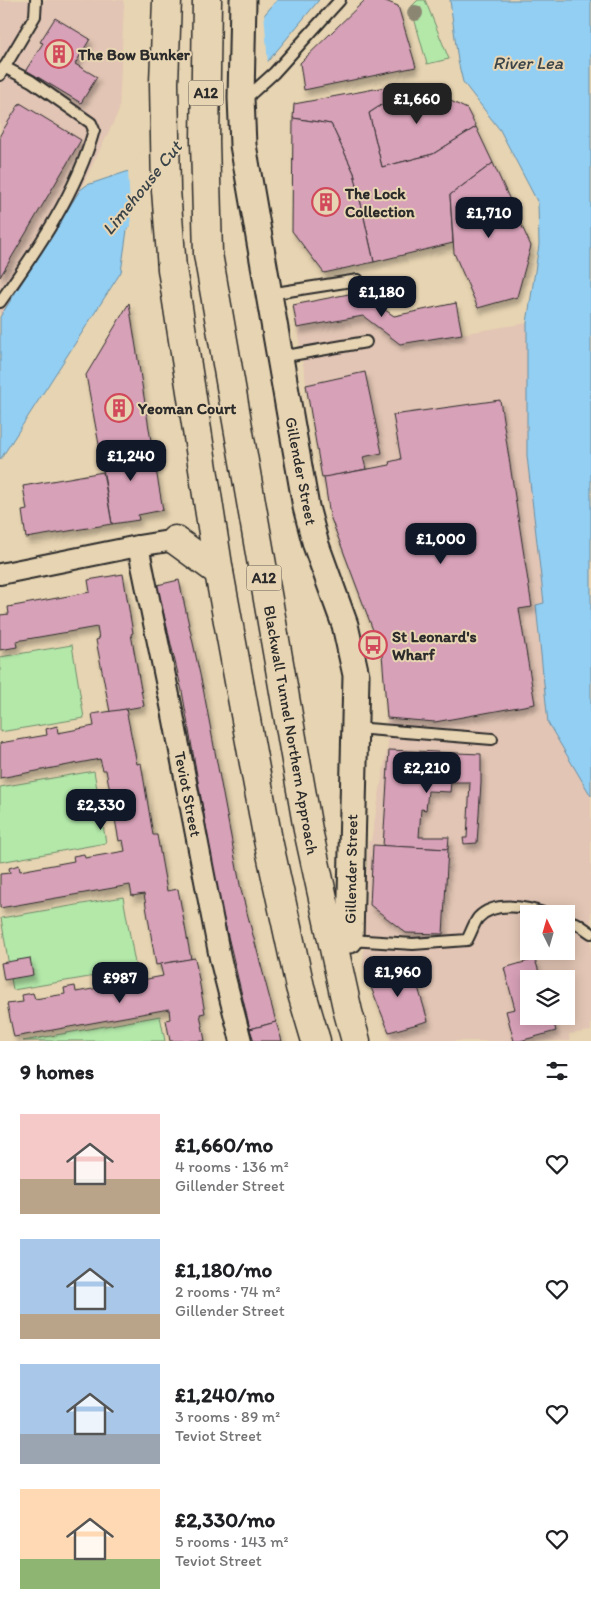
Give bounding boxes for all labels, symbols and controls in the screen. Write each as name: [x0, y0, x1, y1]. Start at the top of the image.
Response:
building icon: The Bow Bunker: [44, 39, 74, 69]
place label: The Bow Bunker: [77, 45, 191, 64]
water label: River Lea: [493, 52, 564, 74]
road number: A12: [188, 80, 224, 106]
pin: £1,660: [376, 82, 458, 125]
text: £1,660: [394, 89, 440, 108]
water label: Limehouse Cut: [97, 135, 188, 240]
place label: The Lock Collection: [344, 184, 415, 221]
building icon: The Lock Collection: [311, 187, 341, 217]
pin: £1,710: [448, 196, 530, 239]
text: £1,710: [467, 203, 512, 222]
pin: £1,180: [341, 276, 423, 318]
text: £1,180: [359, 282, 405, 301]
building icon: Yeoman Court: [104, 393, 134, 423]
place label: Yeoman Court: [137, 399, 236, 418]
street label: Gillender Street: [281, 415, 321, 527]
pin: £1,240: [90, 440, 172, 482]
text: £1,240: [107, 446, 155, 465]
pin: £1,000: [400, 522, 482, 565]
text: £1,000: [416, 529, 466, 548]
road number: A12: [246, 566, 282, 590]
street label: Blackwall Tunnel Northern Approach: [260, 604, 322, 856]
place label: St Leonard's Wharf: [392, 627, 477, 664]
bus stop icon: St Leonard's Wharf: [358, 630, 388, 660]
street label: Teviot Street: [170, 750, 206, 838]
pin: £2,210: [386, 752, 468, 794]
text: £2,210: [404, 758, 450, 777]
pin: £2,330: [60, 788, 142, 831]
text: £2,330: [77, 795, 125, 814]
street label: Gillender Street: [341, 814, 361, 924]
north arrow: [520, 905, 575, 960]
map controls: [520, 905, 575, 1025]
pin: £1,960: [357, 956, 439, 998]
pin: £987: [90, 962, 150, 1004]
text: £1,960: [375, 962, 421, 981]
text: £987: [103, 968, 137, 987]
button: layers: [520, 970, 575, 1025]
icon: filters: [543, 1057, 571, 1085]
text: 9 homes: [20, 1059, 94, 1084]
text: £1,660/mo: [175, 1132, 273, 1157]
icon: home: [60, 1134, 120, 1194]
icon: heart: [543, 1150, 571, 1178]
text: 4 rooms · 136 m²: [175, 1157, 289, 1176]
text: Gillender Street: [175, 1176, 285, 1195]
text: £1,180/mo: [175, 1257, 272, 1282]
icon: home: [60, 1259, 120, 1319]
icon: heart: [543, 1275, 571, 1303]
text: 2 rooms · 74 m²: [175, 1282, 280, 1301]
text: Gillender Street: [175, 1301, 285, 1320]
text: £1,240/mo: [175, 1382, 275, 1407]
icon: home: [60, 1384, 120, 1444]
icon: heart: [543, 1400, 571, 1428]
text: 3 rooms · 89 m²: [175, 1407, 280, 1426]
text: Teviot Street: [175, 1426, 262, 1445]
text: £2,330/mo: [175, 1507, 275, 1532]
icon: home: [60, 1509, 120, 1569]
icon: heart: [543, 1525, 571, 1553]
text: 5 rooms · 143 m²: [175, 1532, 289, 1551]
text: Teviot Street: [175, 1551, 262, 1570]

